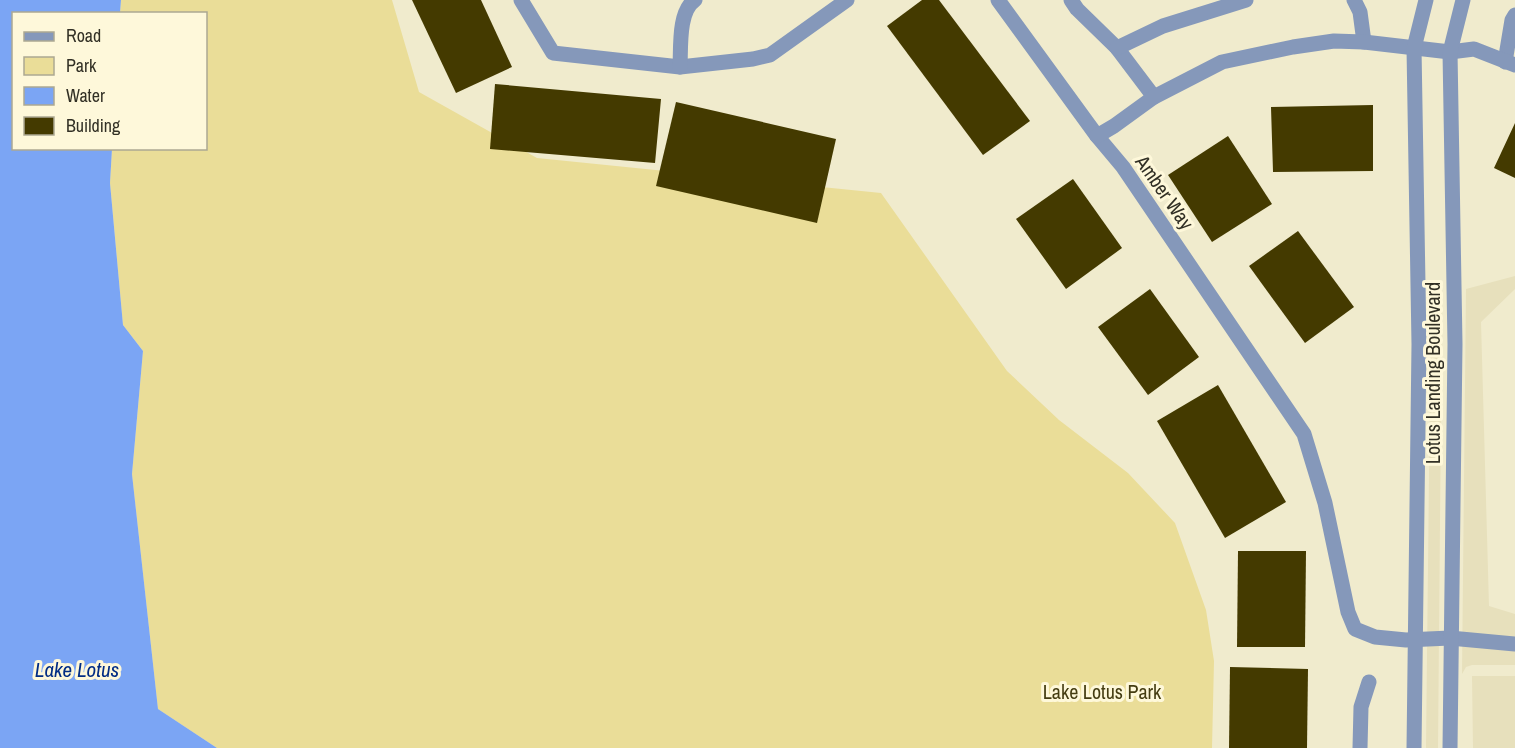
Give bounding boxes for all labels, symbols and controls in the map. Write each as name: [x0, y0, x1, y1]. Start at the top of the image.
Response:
legend: [12, 12, 207, 150]
text: Road: [66, 23, 101, 48]
text: Park: [66, 53, 97, 78]
text: Water: [66, 83, 105, 108]
text: Building: [66, 113, 121, 138]
street label: Amber Way: [1129, 149, 1201, 235]
street label: Lotus Landing Boulevard: [1419, 282, 1446, 464]
water label: Lake Lotus: [35, 655, 120, 684]
park label: Lake Lotus Park: [1043, 678, 1162, 705]

